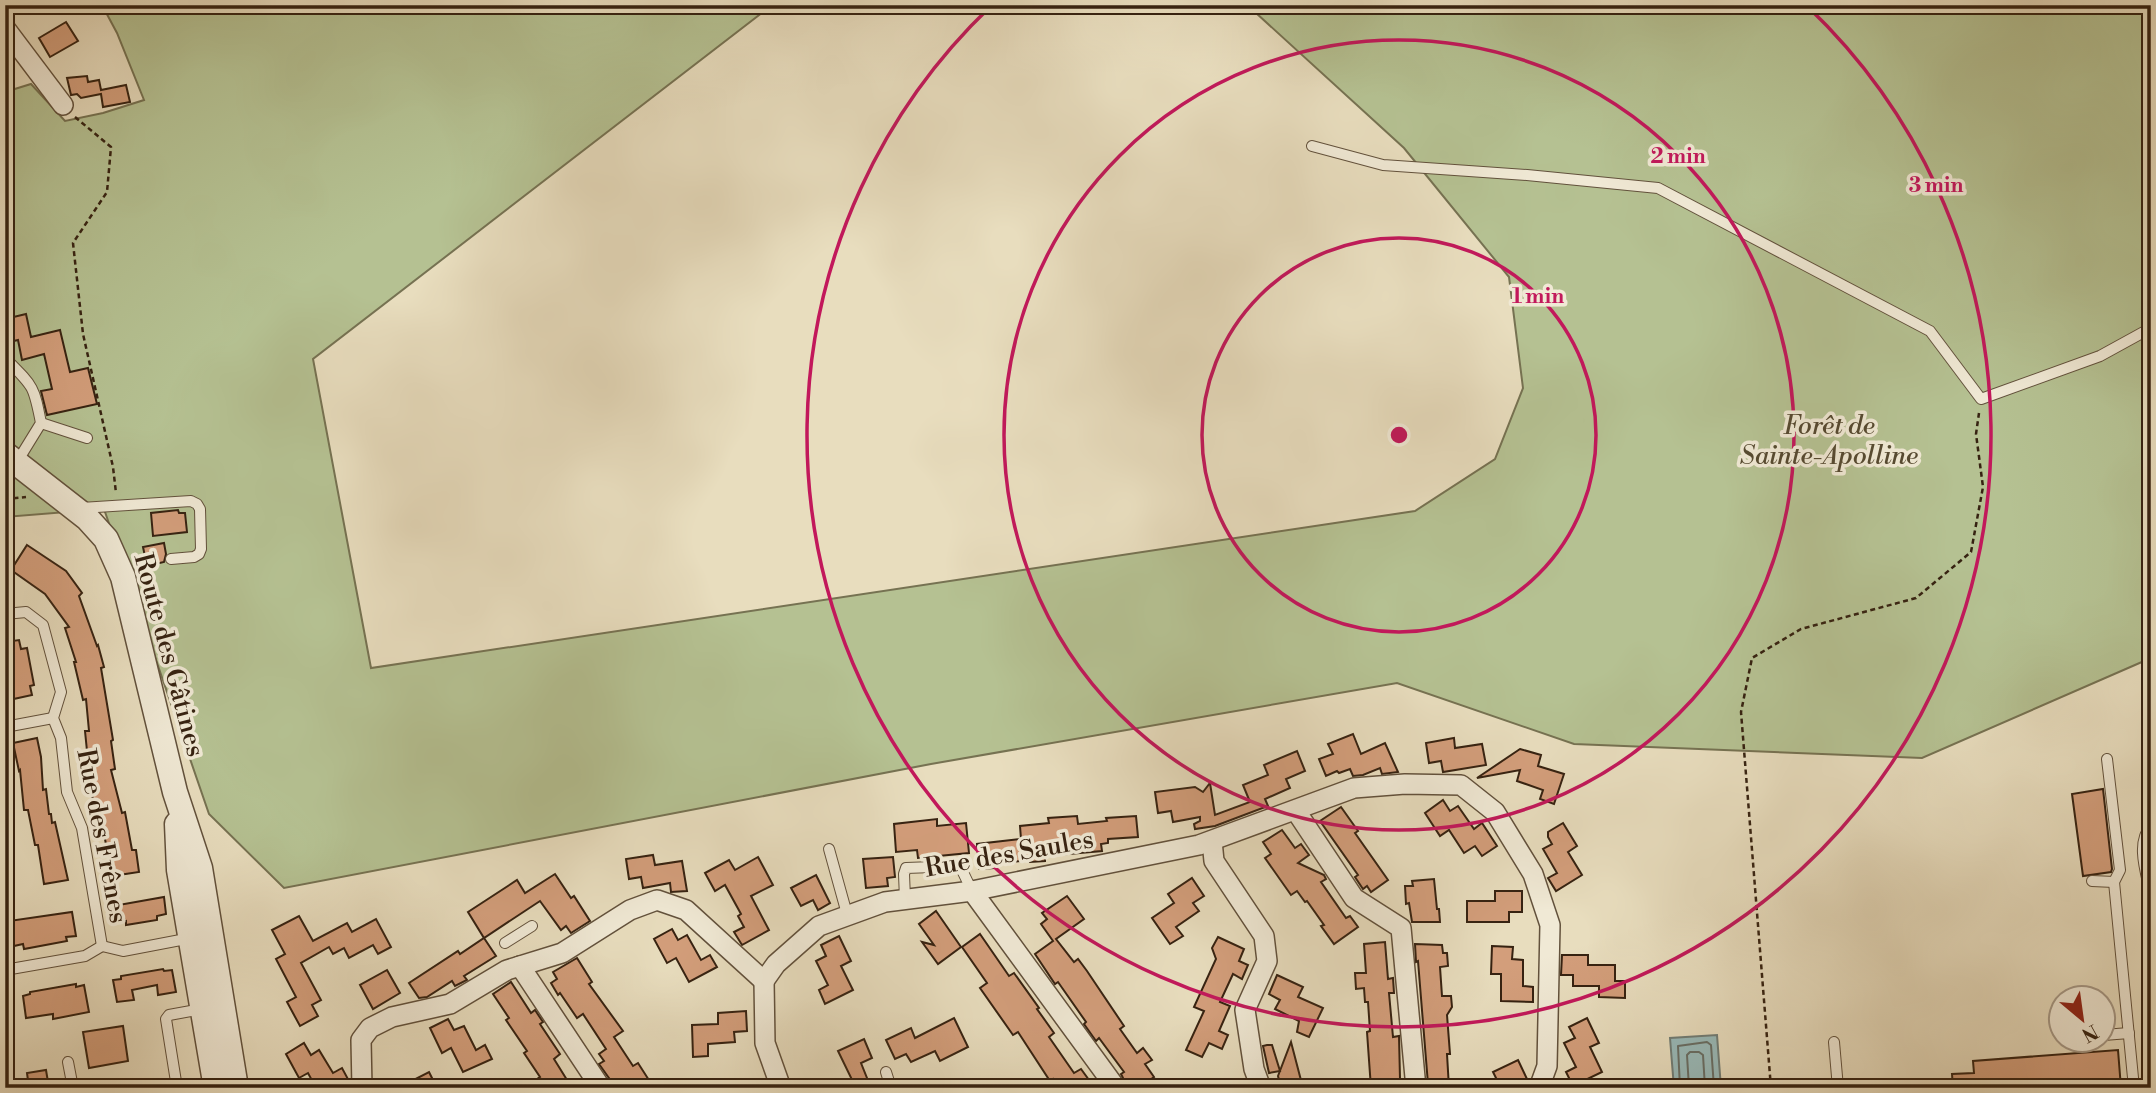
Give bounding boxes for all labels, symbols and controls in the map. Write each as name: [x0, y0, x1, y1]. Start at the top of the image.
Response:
text: 2 min: [1650, 144, 1706, 170]
text: 3 min: [1909, 173, 1963, 199]
text: 1 min: [1512, 284, 1564, 310]
park label: Forêt de Sainte-Apolline: [1740, 410, 1918, 472]
centre of rings: [1387, 423, 1411, 447]
street label: Route des Gâtines: [126, 550, 212, 760]
street label: Rue des Frênes: [69, 746, 135, 926]
street label: Rue des Saules: [922, 823, 1096, 885]
north arrow: [2048, 984, 2118, 1054]
text: N: [2077, 1019, 2102, 1047]

